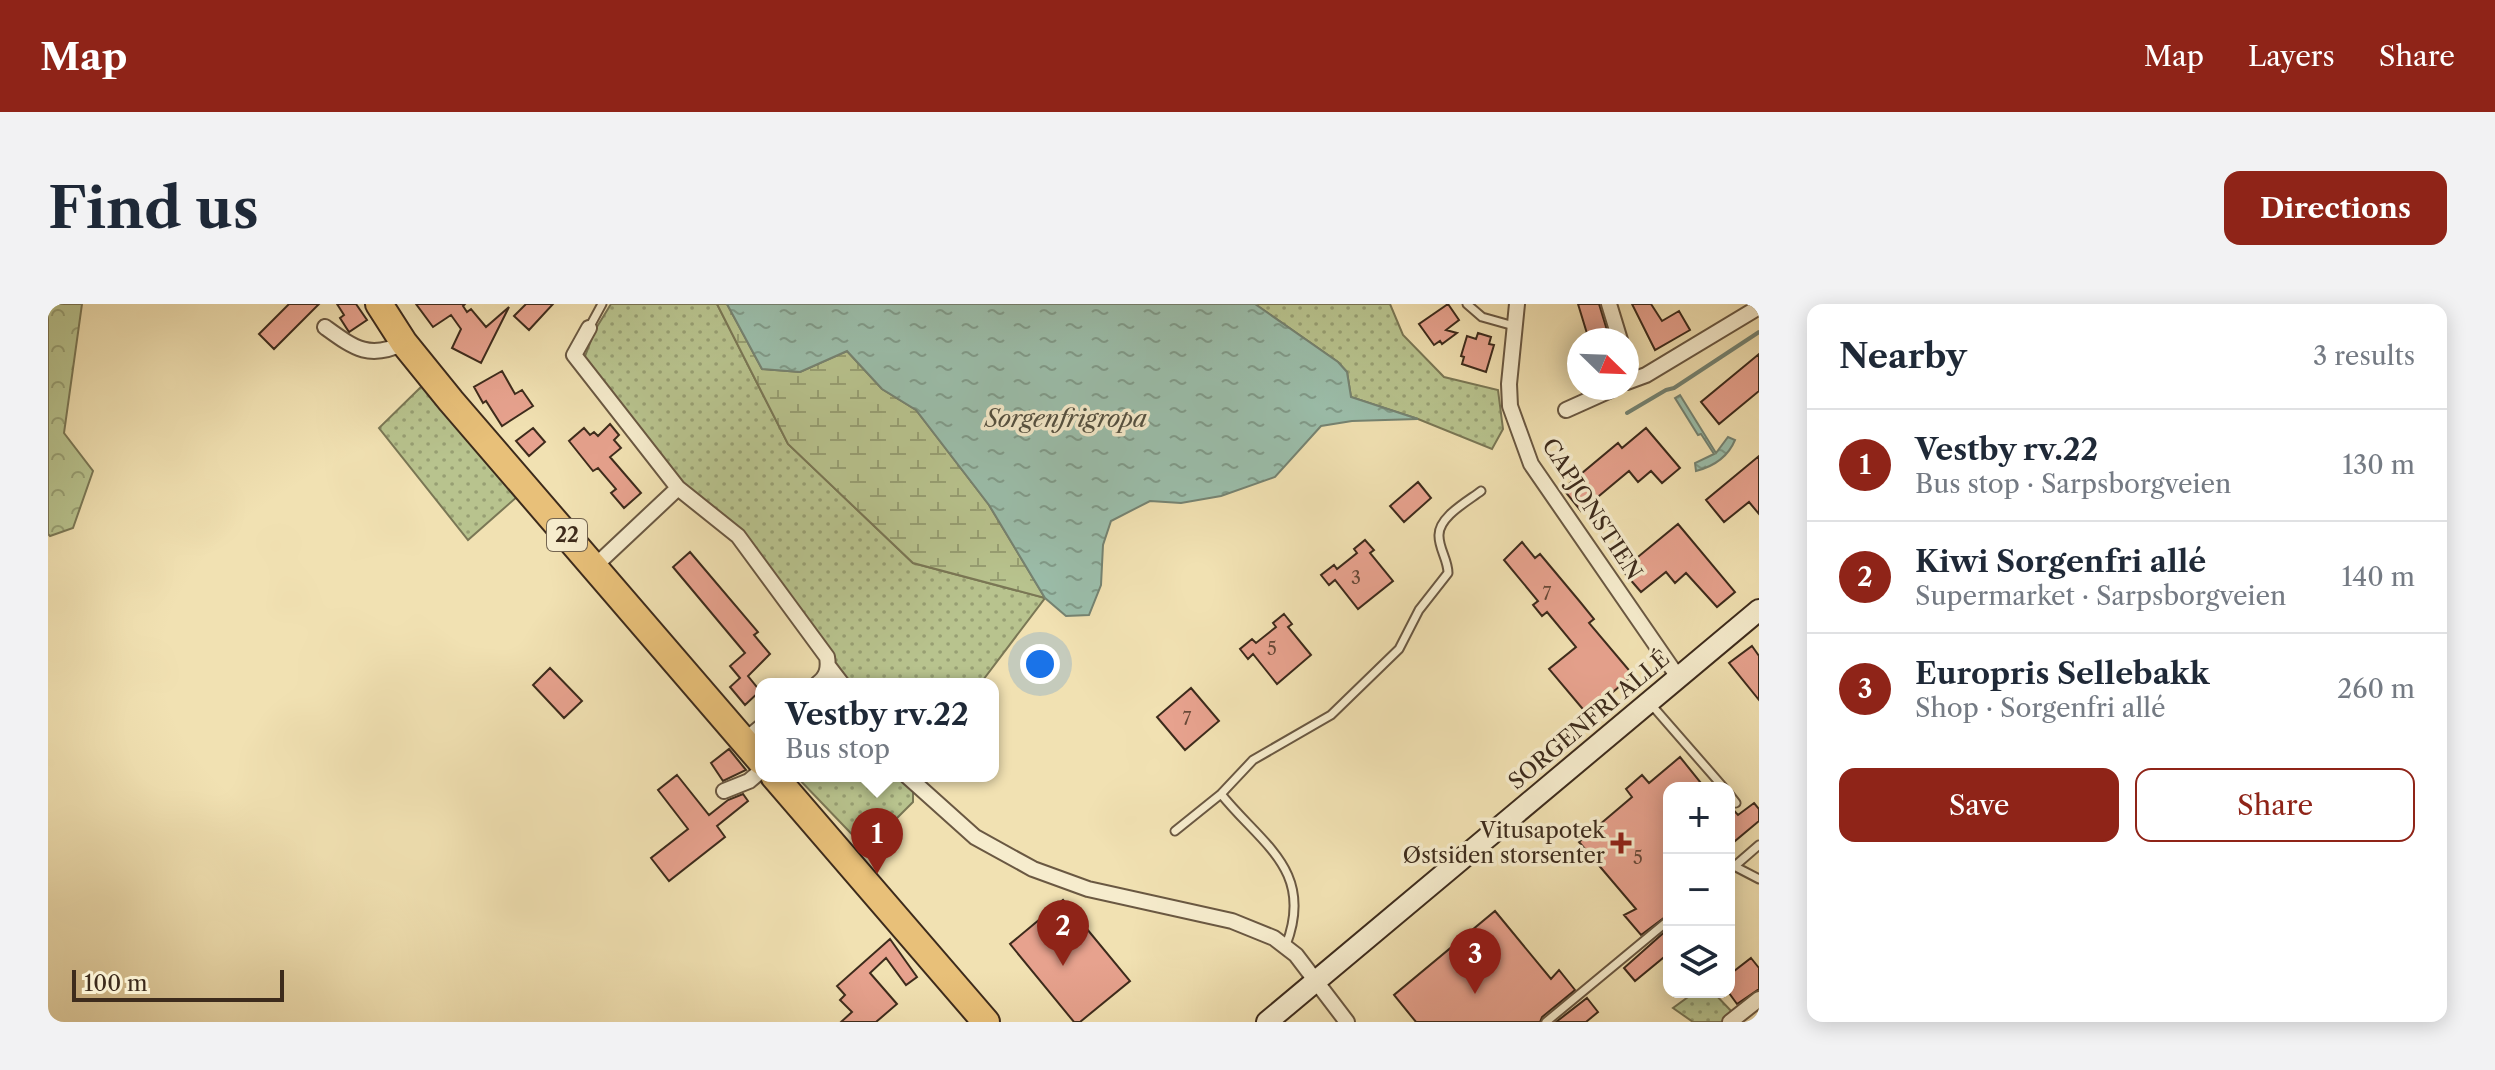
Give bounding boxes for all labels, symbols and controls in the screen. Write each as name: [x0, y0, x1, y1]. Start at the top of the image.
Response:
text: Map: [40, 33, 128, 80]
text: Map: [2144, 39, 2204, 73]
text: Layers: [2248, 39, 2335, 73]
text: Share: [2379, 39, 2455, 73]
button: Directions: [2224, 171, 2447, 245]
text: Find us: [48, 174, 259, 243]
north arrow: [1567, 328, 1639, 400]
text: Nearby: [1839, 335, 1967, 377]
text: 3 results: [2313, 340, 2415, 372]
water label: Sorgenfrigropa: [983, 404, 1147, 433]
text: Vestby rv.22: [1915, 431, 2098, 468]
street label: CAPJONSTIEN: [1536, 433, 1648, 585]
text: 1: [1859, 449, 1871, 481]
text: 130 m: [2342, 449, 2415, 481]
text: Bus stop · Sarpsborgveien: [1915, 468, 2231, 500]
road number: 22: [547, 519, 587, 551]
text: Kiwi Sorgenfri allé: [1915, 543, 2206, 580]
text: 2: [1857, 561, 1873, 593]
text: 140 m: [2341, 561, 2415, 593]
house number: 3: [1351, 567, 1361, 589]
text: Supermarket · Sarpsborgveien: [1915, 580, 2286, 612]
house number: 7: [1543, 583, 1552, 605]
house number: 5: [1267, 638, 1277, 660]
your location: [1020, 644, 1060, 684]
street label: SORGENFRI ALLÉ: [1502, 644, 1675, 795]
text: Europris Sellebakk: [1915, 655, 2209, 692]
text: 3: [1858, 673, 1872, 705]
text: 260 m: [2337, 673, 2415, 705]
popup: [755, 678, 999, 782]
text: Shop · Sorgenfri allé: [1915, 692, 2166, 724]
text: Vestby rv.22: [785, 696, 969, 733]
house number: 7: [1183, 708, 1192, 730]
text: Bus stop: [785, 733, 890, 765]
button: Save: [1839, 768, 2119, 842]
button: Share: [2135, 768, 2415, 842]
map controls: [1663, 782, 1735, 998]
button: +: [1663, 782, 1735, 854]
pin: 1: [851, 808, 903, 874]
place label: Vitusapotek Østsiden storsenter: [1403, 817, 1606, 869]
marker: Vitusapotek Østsiden storsenter: [1612, 834, 1630, 852]
house number: 5: [1633, 847, 1643, 869]
button: −: [1663, 854, 1735, 926]
pin: 2: [1037, 900, 1089, 966]
button: layers: [1663, 926, 1735, 998]
pin: 3: [1449, 928, 1501, 994]
scale bar: [72, 966, 284, 1002]
text: 100 m: [84, 970, 147, 997]

